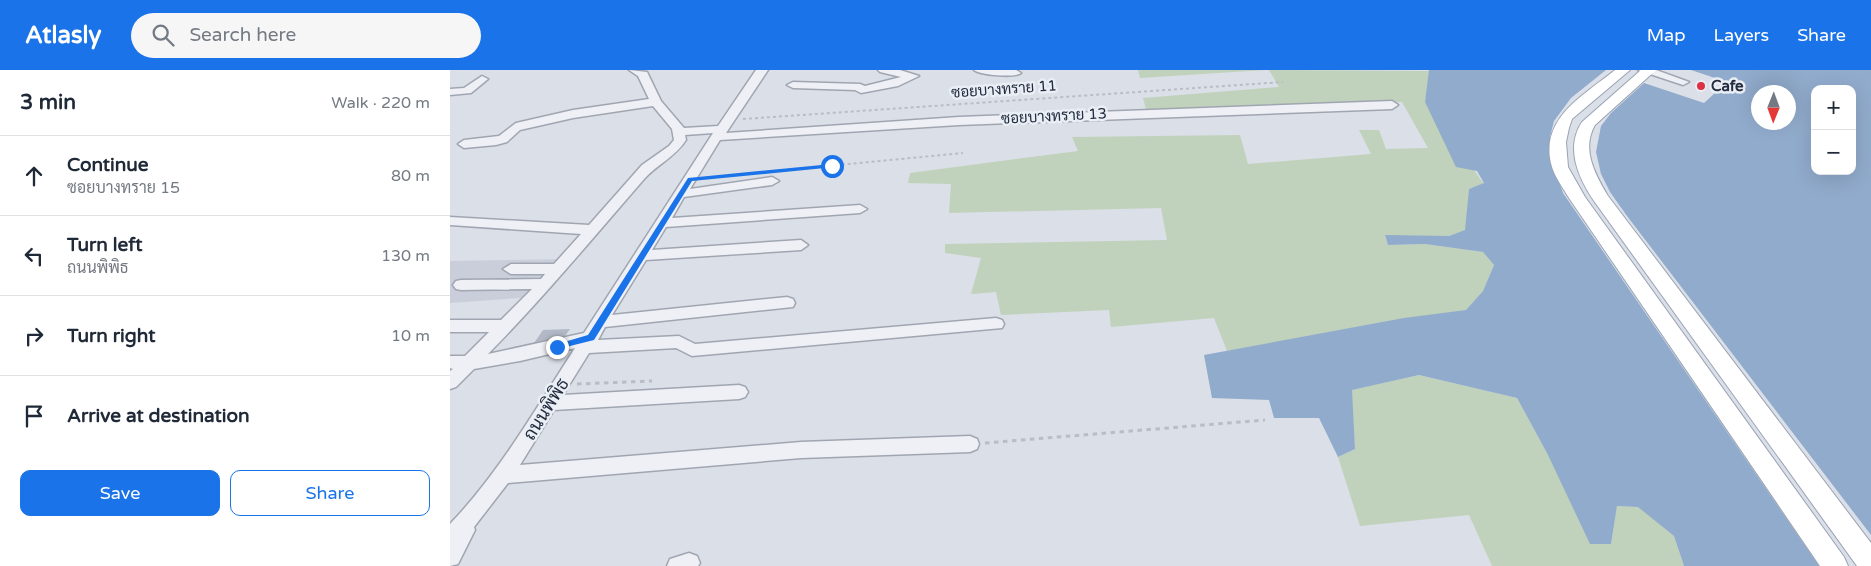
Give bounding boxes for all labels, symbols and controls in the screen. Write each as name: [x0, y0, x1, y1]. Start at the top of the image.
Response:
search box: [131, 13, 481, 58]
text: Atlasly: [25, 21, 101, 50]
icon: search: [149, 21, 177, 49]
text: Search here: [189, 24, 296, 46]
text: Map: [1647, 24, 1686, 46]
text: Layers: [1714, 24, 1769, 46]
text: Share: [1797, 24, 1846, 46]
street label: ซอยบางทราย 11: [950, 76, 1058, 102]
place label: Cafe: [1711, 77, 1744, 95]
marker: Cafe: [1695, 80, 1707, 92]
north arrow: [1751, 85, 1796, 130]
map controls: [1811, 85, 1856, 175]
button: +: [1811, 85, 1856, 130]
text: 3 min: [20, 90, 76, 115]
text: Walk · 220 m: [331, 93, 430, 113]
street label: ซอยบางทราย 13: [1001, 104, 1107, 128]
button: −: [1811, 130, 1856, 175]
text: Continue: [67, 154, 149, 176]
route start: [821, 155, 844, 178]
icon: ahead: [20, 162, 48, 190]
text: 80 m: [391, 166, 430, 186]
text: ซอยบางทราย 15: [67, 178, 180, 198]
text: Turn left: [67, 234, 143, 256]
icon: left: [20, 242, 48, 270]
text: 130 m: [381, 246, 430, 266]
text: ถนนพิพิธ: [67, 258, 128, 278]
icon: right: [20, 322, 48, 350]
text: Turn right: [67, 325, 155, 347]
text: 10 m: [391, 326, 430, 346]
route end: [546, 336, 569, 359]
street label: ถนนพิพิธ: [518, 374, 574, 444]
icon: arrive: [20, 402, 48, 430]
text: Arrive at destination: [67, 405, 250, 427]
button: Save: [20, 470, 220, 516]
button: Share: [230, 470, 430, 516]

